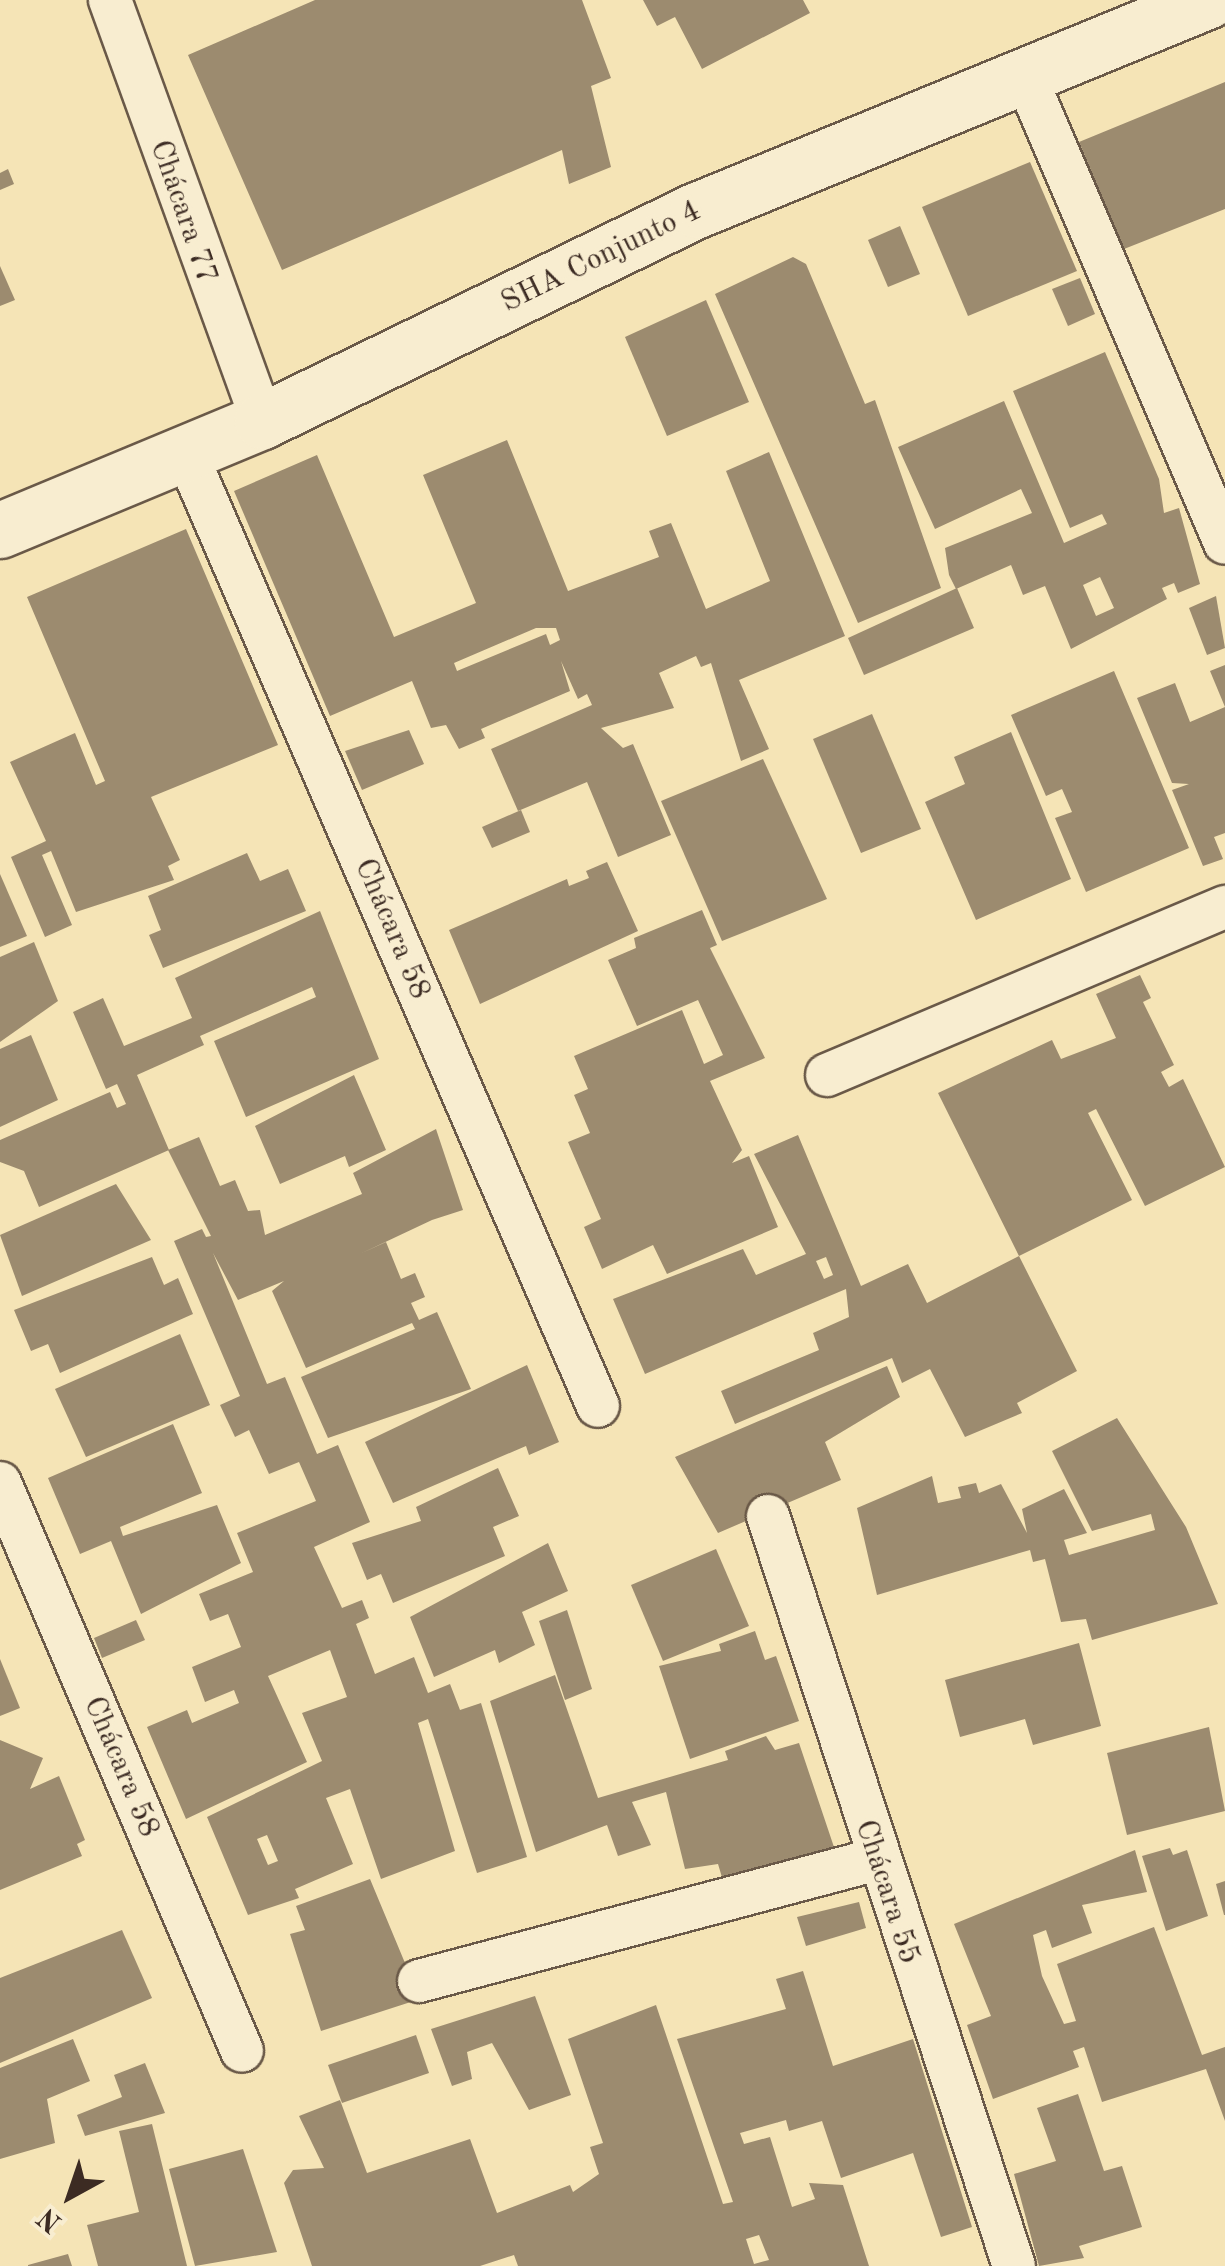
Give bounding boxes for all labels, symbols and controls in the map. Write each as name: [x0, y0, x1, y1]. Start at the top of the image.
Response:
street label: Chácara 77: [142, 135, 224, 289]
street label: SHA Conjunto 4: [495, 193, 707, 321]
street label: Chácara 58: [346, 853, 438, 1005]
street label: Chácara 58: [75, 1691, 167, 1843]
street label: Chácara 55: [847, 1815, 927, 1969]
north arrow: [20, 2146, 120, 2246]
text: N: [34, 2201, 68, 2237]

